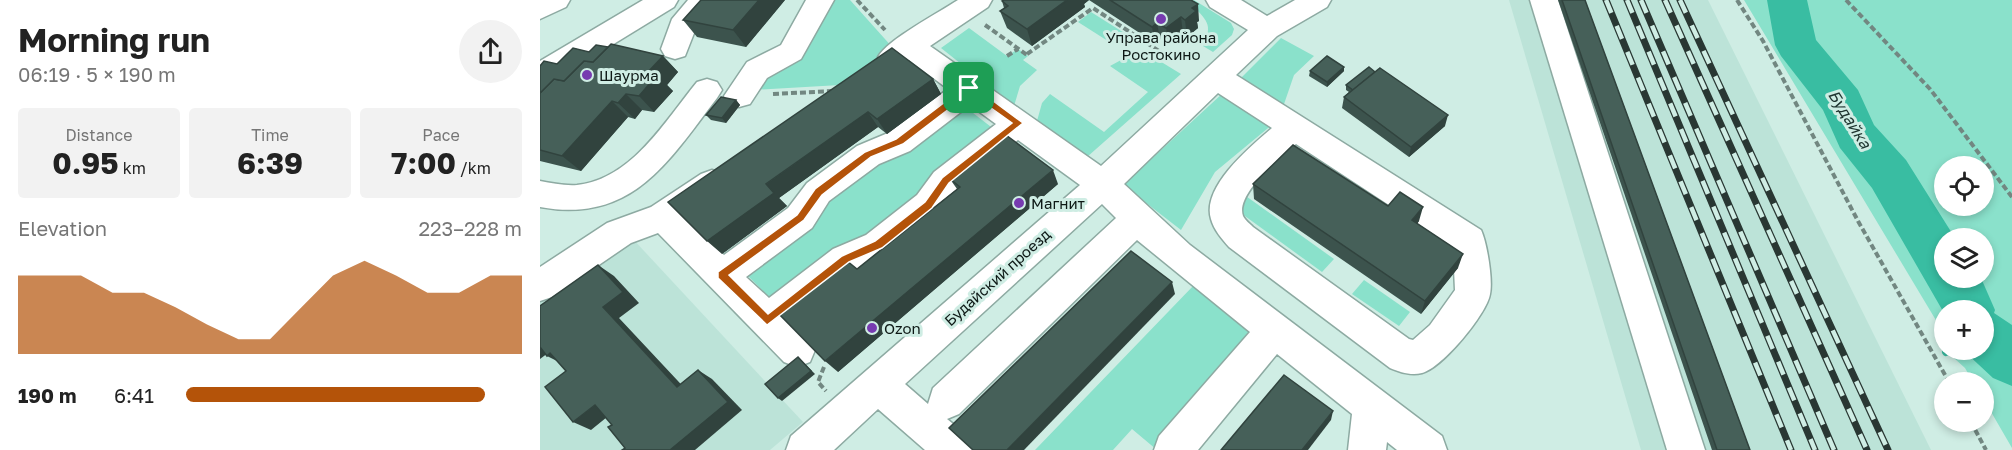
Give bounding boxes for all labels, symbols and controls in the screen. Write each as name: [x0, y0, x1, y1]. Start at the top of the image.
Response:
marker: Управа района Ростокино: [1154, 12, 1168, 26]
text: Morning run: [18, 20, 210, 59]
button: share: [459, 20, 522, 83]
place label: Управа района Ростокино: [1106, 28, 1216, 63]
text: 06:19 · 5 × 190 m: [18, 62, 176, 86]
pin: [943, 62, 994, 113]
place label: Шаурма: [599, 66, 659, 84]
marker: Шаурма: [580, 68, 594, 82]
icon: arrive: [952, 71, 985, 104]
water label: Будайка: [1824, 86, 1876, 153]
text: Distance: [65, 125, 133, 145]
text: Time: [251, 125, 289, 145]
text: Pace: [422, 125, 460, 145]
text: 0.95: [52, 145, 119, 181]
text: 6:39: [237, 145, 303, 181]
text: 7:00: [391, 145, 456, 181]
map controls: [1934, 156, 1994, 432]
button: locate: [1934, 156, 1994, 216]
text: km: [119, 158, 146, 178]
text: /km: [456, 158, 491, 178]
place label: Магнит: [1031, 194, 1086, 212]
marker: Магнит: [1012, 196, 1026, 210]
text: Elevation: [18, 216, 107, 240]
text: 223–228 m: [418, 216, 522, 240]
street label: Будайский проезд: [940, 225, 1054, 329]
button: layers: [1934, 228, 1994, 288]
button: +: [1934, 300, 1994, 360]
place label: Ozon: [884, 319, 921, 337]
marker: Ozon: [865, 321, 879, 335]
button: −: [1934, 372, 1994, 432]
text: 190 m: [18, 383, 77, 407]
text: 6:41: [114, 383, 154, 407]

